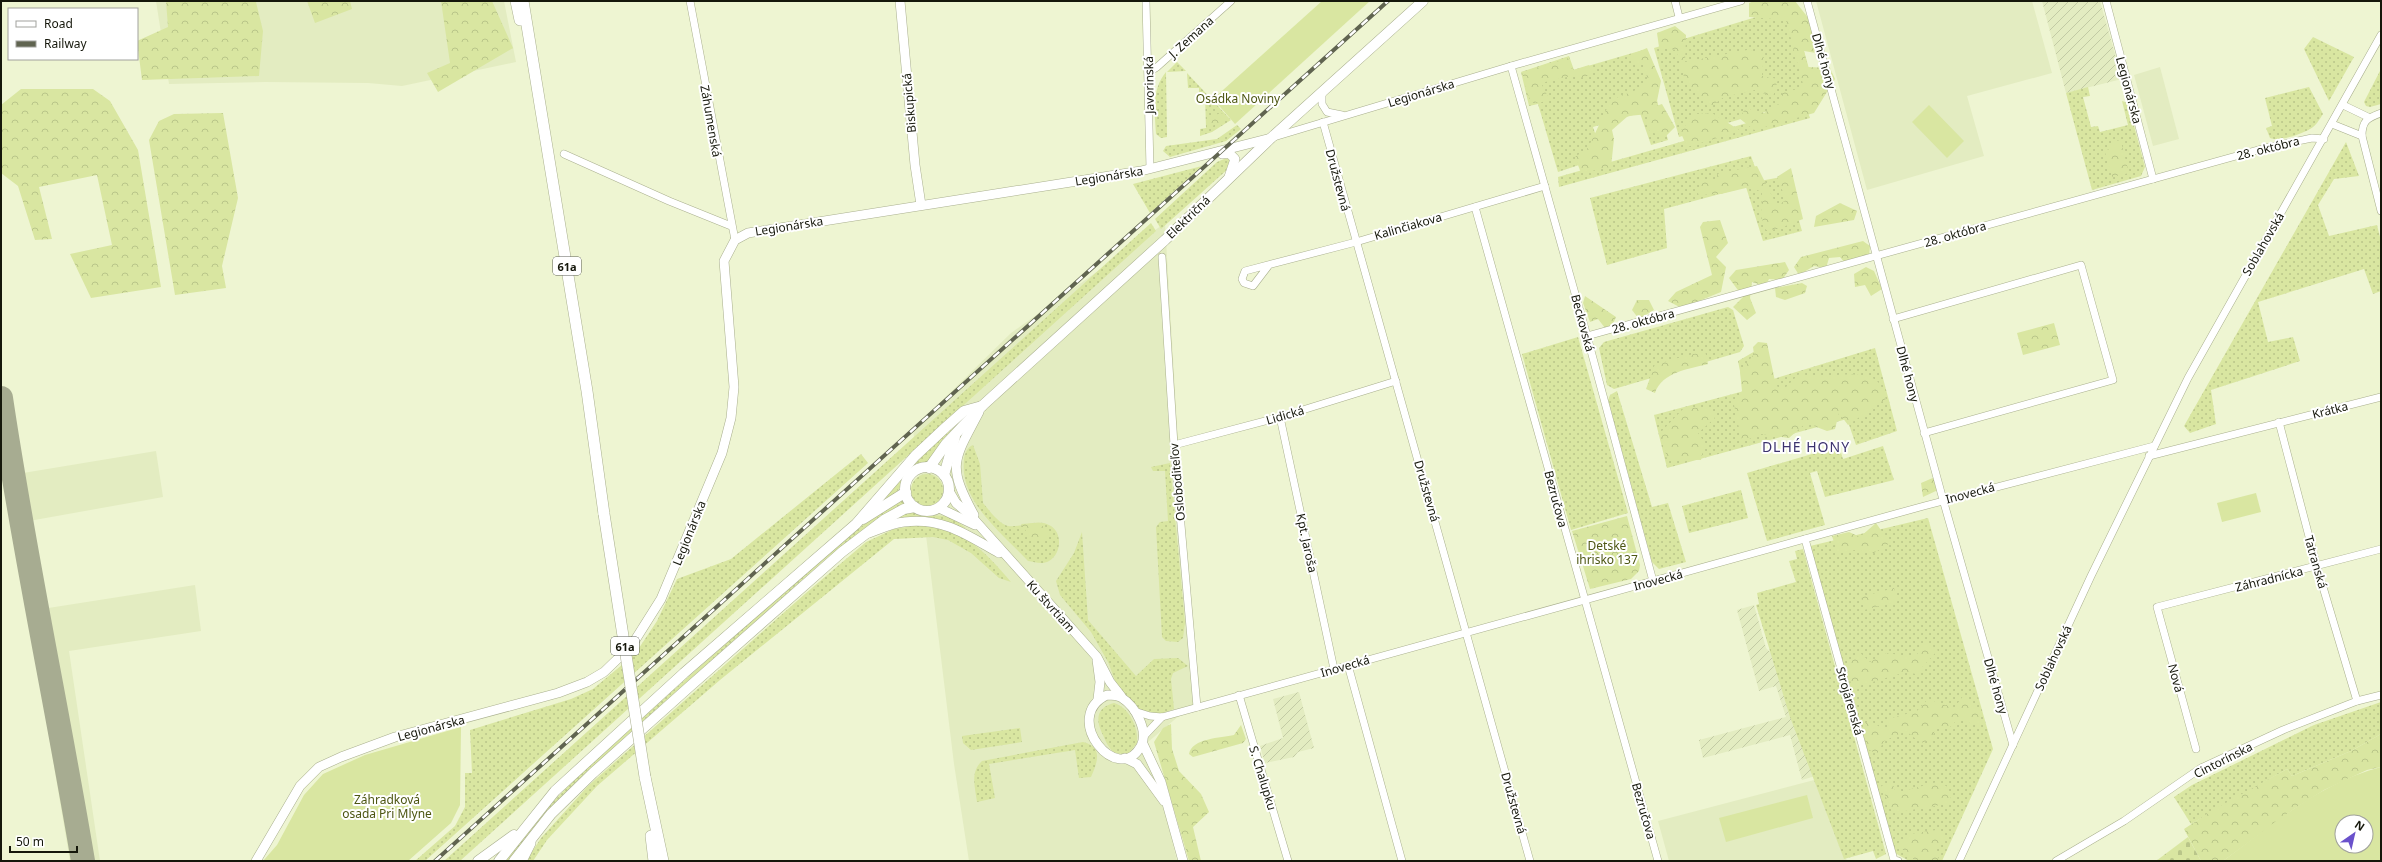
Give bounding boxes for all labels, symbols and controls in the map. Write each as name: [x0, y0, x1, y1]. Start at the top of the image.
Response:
legend: [8, 8, 138, 60]
street label: J. Zemana: [1164, 12, 1217, 63]
text: Road: [44, 15, 73, 32]
street label: Dlhé hony: [1808, 31, 1840, 92]
text: Railway: [44, 35, 88, 52]
street label: Legionárska: [2112, 55, 2146, 125]
street label: Javorinská: [1140, 56, 1158, 115]
street label: Biskupická: [898, 72, 920, 134]
street label: Legionárska: [1386, 75, 1456, 111]
street label: Záhumenská: [696, 84, 726, 158]
park label: Osádka Noviny: [1196, 90, 1281, 107]
street label: 28. októbra: [2235, 132, 2301, 164]
street label: Družstevná: [1322, 147, 1354, 213]
street label: Legionárska: [1074, 162, 1144, 190]
street label: Električná: [1162, 192, 1214, 242]
street label: Kalinčiakova: [1372, 208, 1444, 244]
street label: Soblahovská: [2238, 209, 2288, 279]
street label: Legionárska: [754, 212, 824, 240]
street label: 28. októbra: [1922, 217, 1988, 251]
road number: 61a: [553, 257, 581, 275]
street label: Beckovská: [1567, 292, 1599, 354]
street label: 28. októbra: [1610, 304, 1676, 338]
street label: Dlhé hony: [1892, 344, 1924, 405]
street label: Krátka: [2310, 397, 2350, 423]
street label: Lidická: [1264, 401, 1306, 429]
district label: DLHÉ HONY: [1762, 437, 1850, 456]
street label: Osloboditeľov: [1165, 442, 1189, 522]
street label: Družstevná: [1410, 458, 1444, 524]
street label: Bezručova: [1540, 469, 1572, 529]
street label: Inovecká: [1944, 478, 1996, 508]
street label: Legionárska: [668, 498, 710, 568]
street label: Kpt. Jaroša: [1292, 512, 1322, 574]
street label: Tatranská: [2300, 533, 2332, 591]
park label: Detské ihrisko 137: [1576, 537, 1638, 568]
street label: Záhradnícka: [2233, 562, 2305, 596]
street label: Inovecká: [1632, 565, 1684, 595]
street label: Ku štvrtiam: [1023, 576, 1079, 636]
street label: Soblahovská: [2030, 622, 2076, 694]
road number: 61a: [611, 637, 639, 655]
street label: Inovecká: [1318, 651, 1372, 681]
street label: Dlhé hony: [1980, 656, 2012, 717]
street label: Nová: [2164, 662, 2188, 694]
street label: Strojárenská: [1832, 665, 1868, 737]
street label: Legionárska: [396, 711, 466, 745]
street label: Cintorínska: [2191, 738, 2255, 782]
street label: S. Chalupku: [1245, 744, 1281, 812]
street label: Družstevná: [1497, 770, 1531, 836]
street label: Bezručova: [1628, 781, 1660, 841]
park label: Záhradková osada Pri Mlyne: [342, 791, 432, 822]
north arrow: [2334, 814, 2374, 854]
text: N: [2352, 817, 2368, 834]
scale bar: [10, 828, 77, 854]
text: 50 m: [16, 833, 44, 850]

